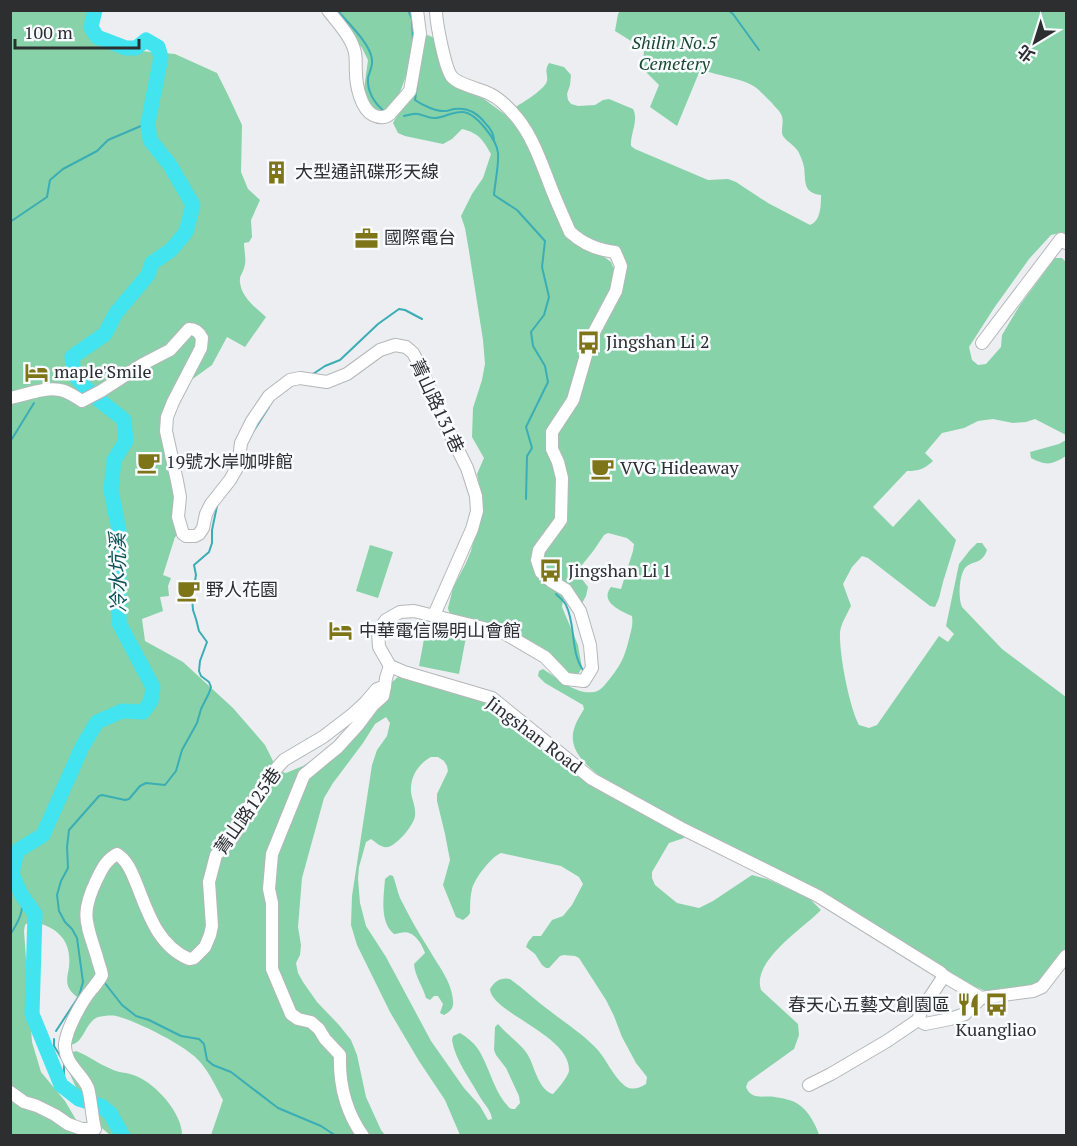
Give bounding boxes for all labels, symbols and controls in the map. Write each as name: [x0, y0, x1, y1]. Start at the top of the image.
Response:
scale bar: [15, 12, 140, 50]
north arrow: [1005, 12, 1065, 72]
text: 100 m: [24, 20, 73, 44]
park label: Shilin No.5 Cemetery: [631, 30, 718, 75]
text: 北: [1013, 40, 1039, 67]
building icon: 大型通訊碟形天線: [264, 159, 290, 185]
place label: 大型通訊碟形天線: [295, 159, 439, 183]
office icon: 國際電台: [353, 225, 379, 251]
place label: 國際電台: [384, 225, 456, 249]
bus stop icon: Jingshan Li 2: [575, 329, 601, 355]
place label: Jingshan Li 2: [606, 329, 710, 353]
street label: 菁山路131巷: [406, 355, 470, 456]
hotel icon: maple'Smile: [23, 359, 49, 385]
place label: maple'Smile: [54, 359, 152, 383]
cafe icon: 19號水岸咖啡館: [135, 449, 161, 475]
place label: 19號水岸咖啡館: [166, 449, 293, 473]
cafe icon: VVG Hideaway: [589, 455, 615, 481]
place label: VVG Hideaway: [620, 455, 740, 479]
water label: 冷水坑溪: [103, 530, 132, 613]
bus stop icon: Jingshan Li 1: [537, 558, 563, 584]
place label: Jingshan Li 1: [568, 558, 672, 582]
cafe icon: 野人花園: [175, 577, 201, 603]
place label: 野人花園: [206, 577, 278, 601]
hotel icon: 中華電信陽明山會館: [328, 618, 354, 644]
place label: 中華電信陽明山會館: [359, 618, 521, 642]
street label: Jingshan Road: [482, 690, 588, 778]
street label: 菁山路125巷: [208, 762, 286, 859]
bus stop icon: Kuangliao: [983, 991, 1009, 1017]
place label: 春天心五藝文創園區: [788, 992, 950, 1016]
restaurant icon: 春天心五藝文創園區: [955, 992, 981, 1018]
place label: Kuangliao: [955, 1017, 1037, 1041]

